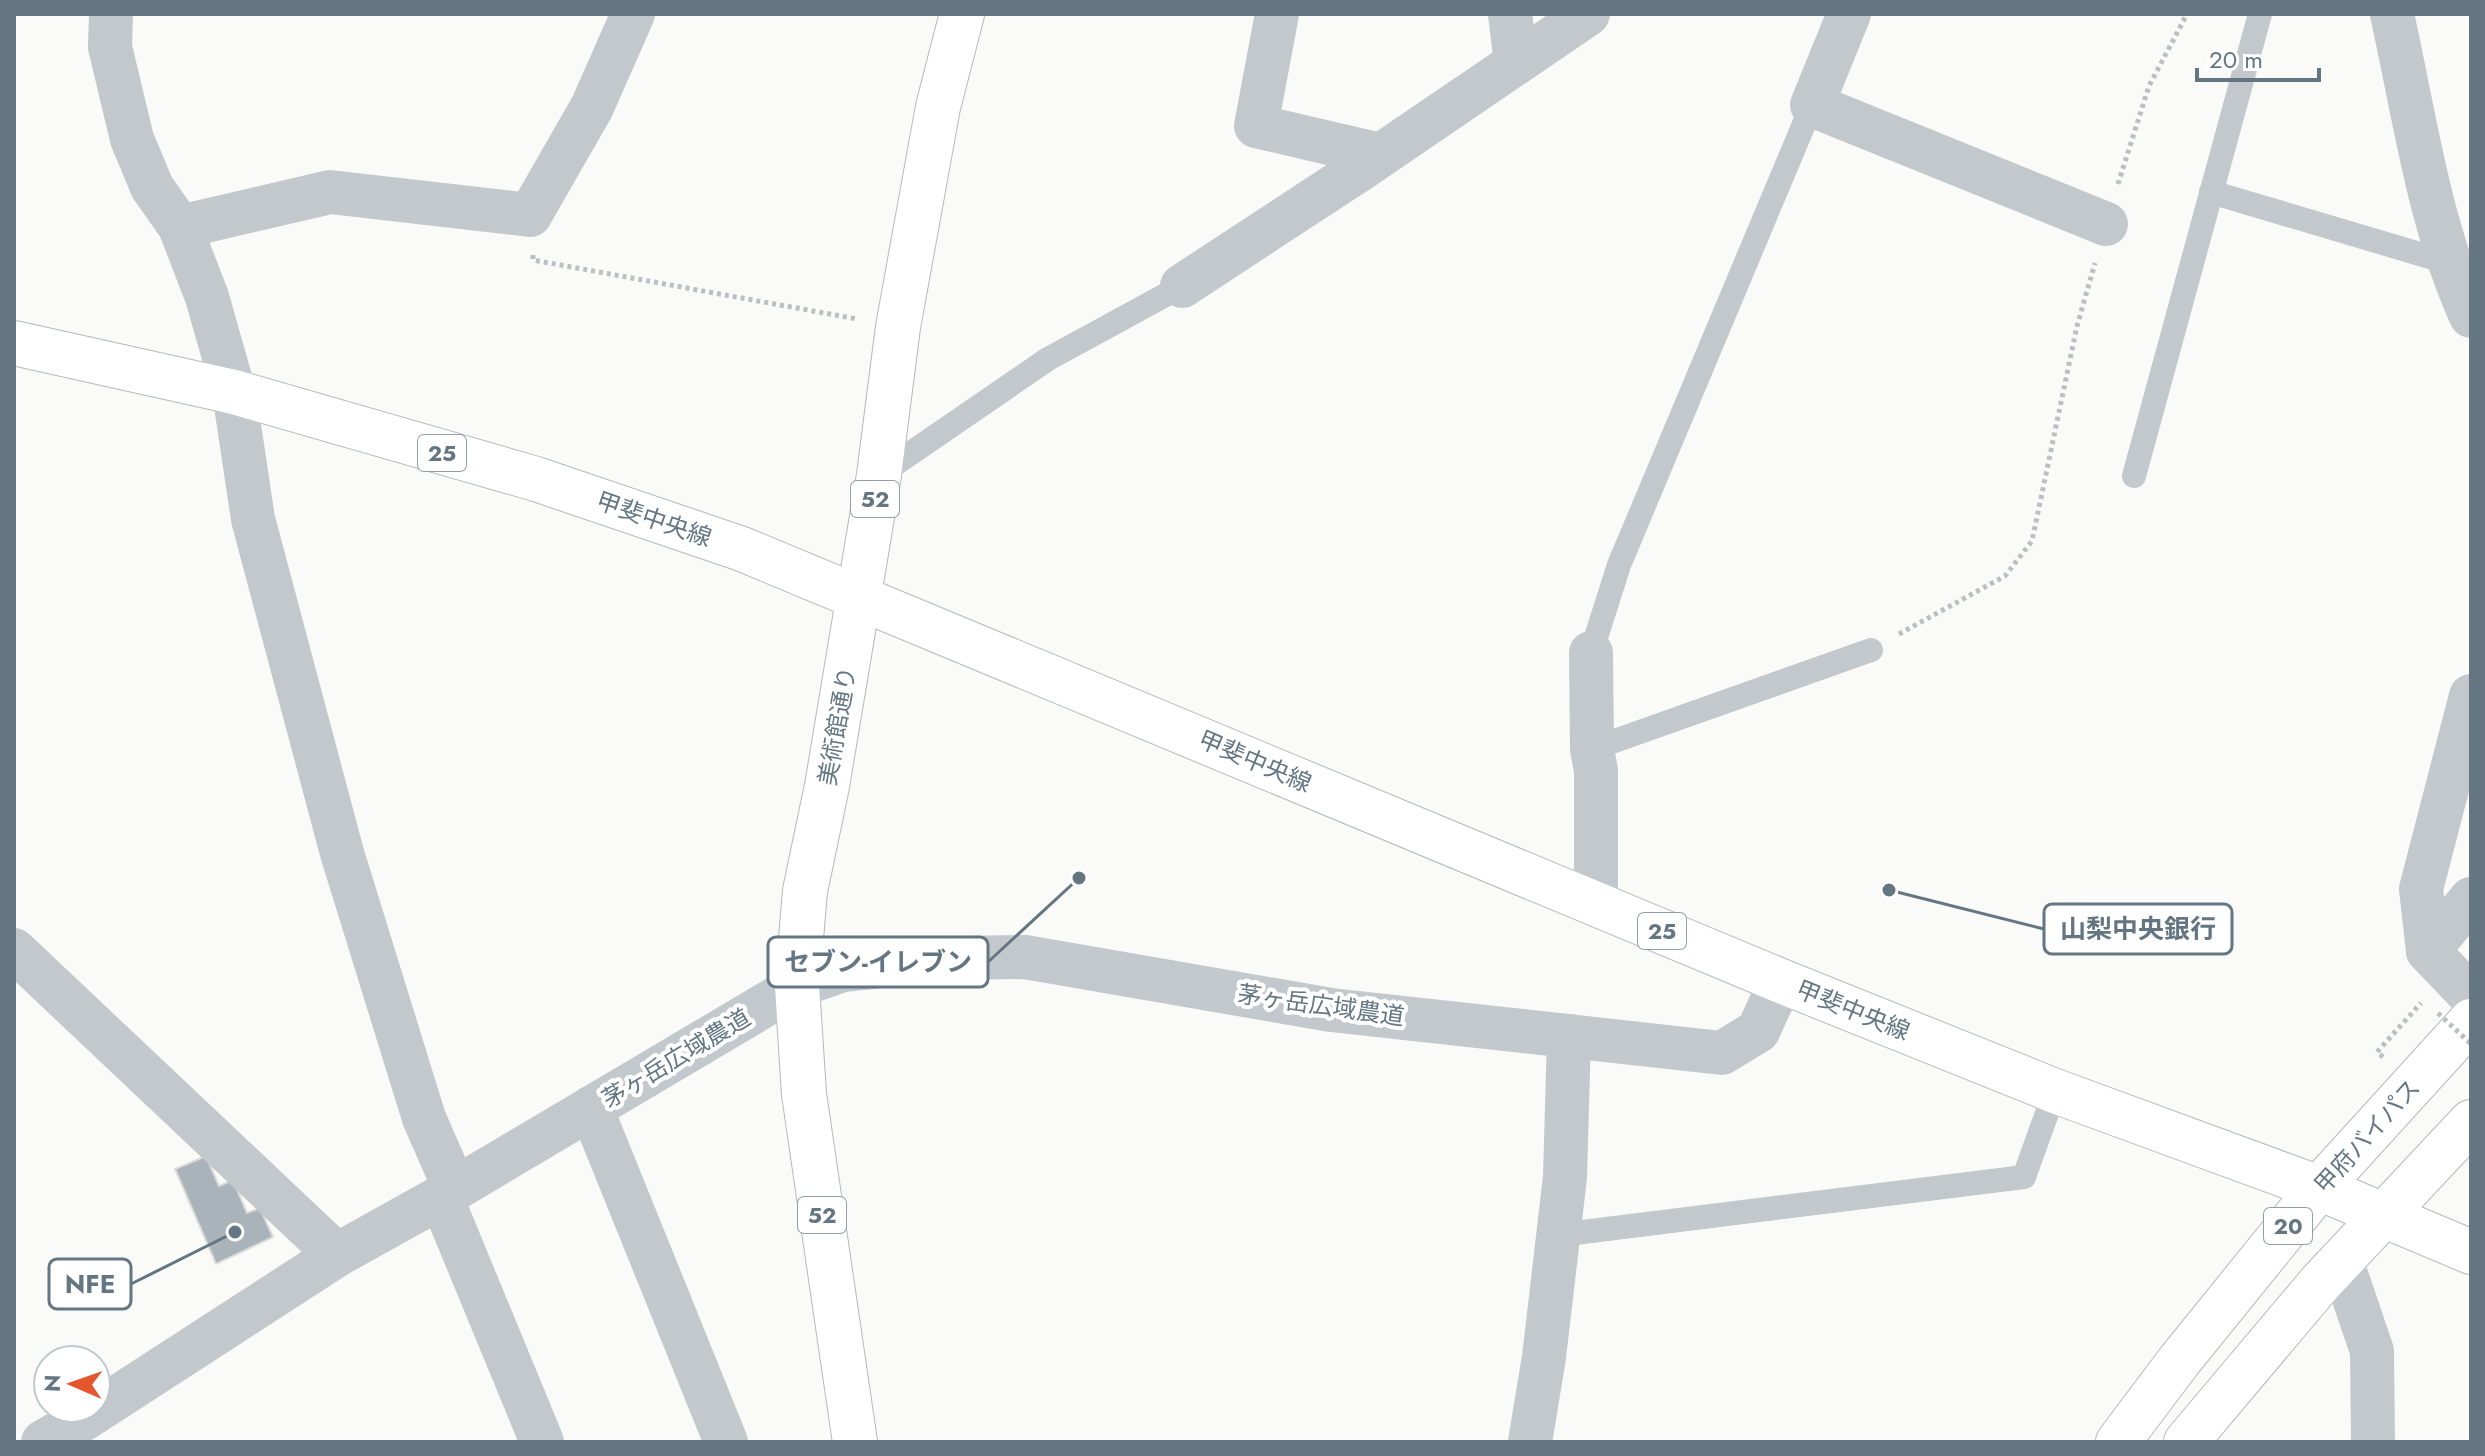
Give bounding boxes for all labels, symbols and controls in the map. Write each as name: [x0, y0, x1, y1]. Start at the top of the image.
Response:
scale bar: [2197, 32, 2319, 82]
text: 20 m: [2209, 42, 2263, 77]
road number: 25: [418, 435, 466, 471]
road number: 52: [851, 481, 899, 517]
street label: 甲斐中央線: [592, 483, 716, 555]
street label: 美術館通り: [809, 664, 865, 788]
street label: 甲斐中央線: [1193, 721, 1317, 801]
callout: 山梨中央銀行: [2044, 904, 2232, 954]
text: 山梨中央銀行: [2060, 910, 2216, 948]
road number: 25: [1638, 913, 1686, 949]
callout: セブン-イレブン: [768, 937, 988, 987]
text: セブン-イレブン: [784, 943, 972, 981]
street label: 甲斐中央線: [1791, 971, 1915, 1049]
street label: 茅ヶ岳広域農道: [1235, 976, 1407, 1034]
street label: 茅ヶ岳広域農道: [595, 1000, 757, 1116]
street label: 甲府バイパス: [2306, 1071, 2428, 1201]
road number: 52: [798, 1197, 846, 1233]
road number: 20: [2264, 1208, 2312, 1244]
callout: NFE: [49, 1259, 131, 1309]
text: NFE: [65, 1265, 115, 1303]
north arrow: [32, 1344, 112, 1424]
text: N: [36, 1374, 68, 1393]

